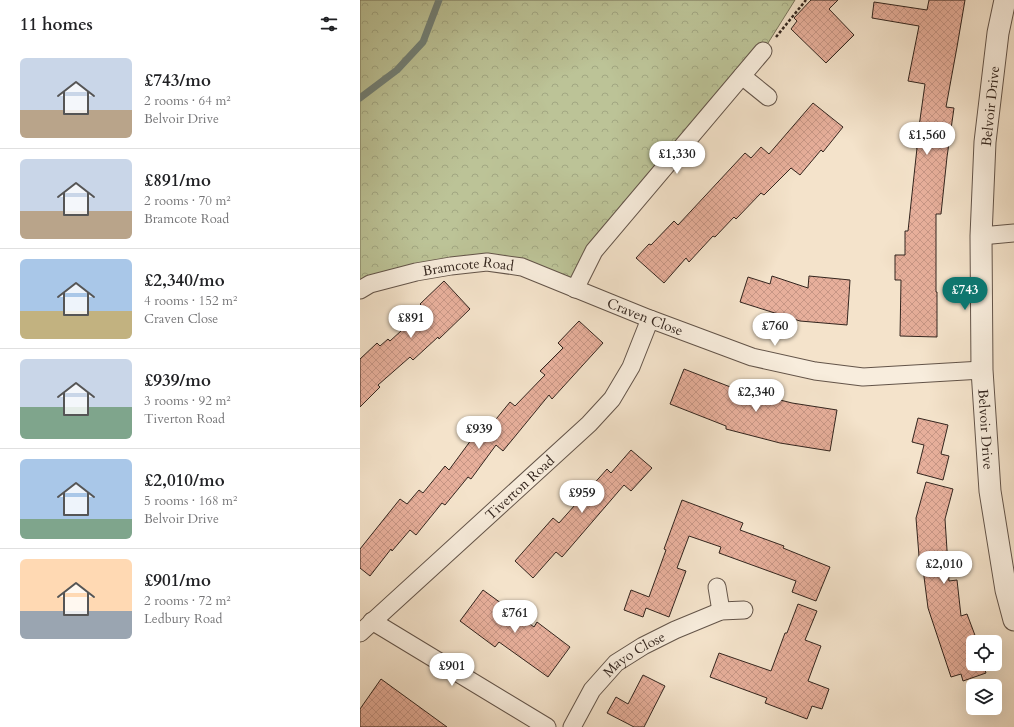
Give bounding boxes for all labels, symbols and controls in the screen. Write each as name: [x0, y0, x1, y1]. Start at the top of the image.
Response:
text: 11 homes: [20, 13, 93, 36]
icon: filters: [318, 13, 340, 35]
street label: Belvoir Drive: [977, 65, 1004, 147]
text: £743/mo: [144, 69, 211, 92]
icon: home: [52, 74, 100, 122]
text: 2 rooms · 64 m²: [144, 92, 231, 110]
text: Belvoir Drive: [144, 110, 219, 128]
pin: £1,560: [894, 122, 960, 156]
text: £1,560: [908, 126, 946, 144]
pin: £1,330: [644, 141, 710, 175]
text: £1,330: [658, 145, 696, 163]
text: £891/mo: [144, 169, 211, 192]
icon: home: [52, 175, 100, 223]
text: 2 rooms · 70 m²: [144, 192, 231, 210]
text: Bramcote Road: [144, 210, 229, 228]
street label: Bramcote Road: [421, 253, 516, 281]
text: £2,340/mo: [144, 269, 225, 292]
icon: home: [52, 275, 100, 323]
pin: £743: [941, 277, 989, 311]
text: £743: [951, 281, 979, 299]
text: 4 rooms · 152 m²: [144, 292, 237, 310]
street label: Craven Close: [604, 294, 686, 340]
pin: £891: [387, 305, 435, 339]
text: £891: [397, 309, 425, 327]
text: Craven Close: [144, 310, 218, 328]
pin: £760: [751, 313, 799, 347]
text: £760: [761, 317, 789, 335]
text: £939/mo: [144, 369, 211, 392]
icon: home: [52, 375, 100, 423]
pin: £2,340: [723, 379, 789, 413]
text: £2,340: [737, 383, 775, 401]
street label: Belvoir Drive: [973, 388, 998, 470]
text: 3 rooms · 92 m²: [144, 392, 231, 410]
text: Tiverton Road: [144, 410, 225, 428]
pin: £939: [455, 416, 503, 450]
text: £939: [465, 420, 493, 438]
street label: Tiverton Road: [481, 451, 559, 524]
text: £2,010/mo: [144, 469, 225, 492]
icon: home: [52, 475, 100, 523]
pin: £959: [558, 480, 606, 514]
text: £959: [568, 484, 596, 502]
text: 5 rooms · 168 m²: [144, 492, 237, 510]
text: Belvoir Drive: [144, 510, 219, 528]
pin: £2,010: [911, 551, 977, 585]
text: £2,010: [925, 555, 963, 573]
text: £901/mo: [144, 569, 211, 592]
icon: home: [52, 575, 100, 623]
text: 2 rooms · 72 m²: [144, 592, 231, 610]
pin: £761: [491, 600, 539, 634]
text: £761: [501, 604, 529, 622]
text: Ledbury Road: [144, 610, 222, 628]
street label: Mayo Close: [599, 628, 668, 681]
map controls: [966, 635, 1002, 715]
button: locate: [966, 635, 1002, 671]
pin: £901: [428, 653, 476, 687]
text: £901: [438, 657, 466, 675]
button: layers: [966, 679, 1002, 715]

